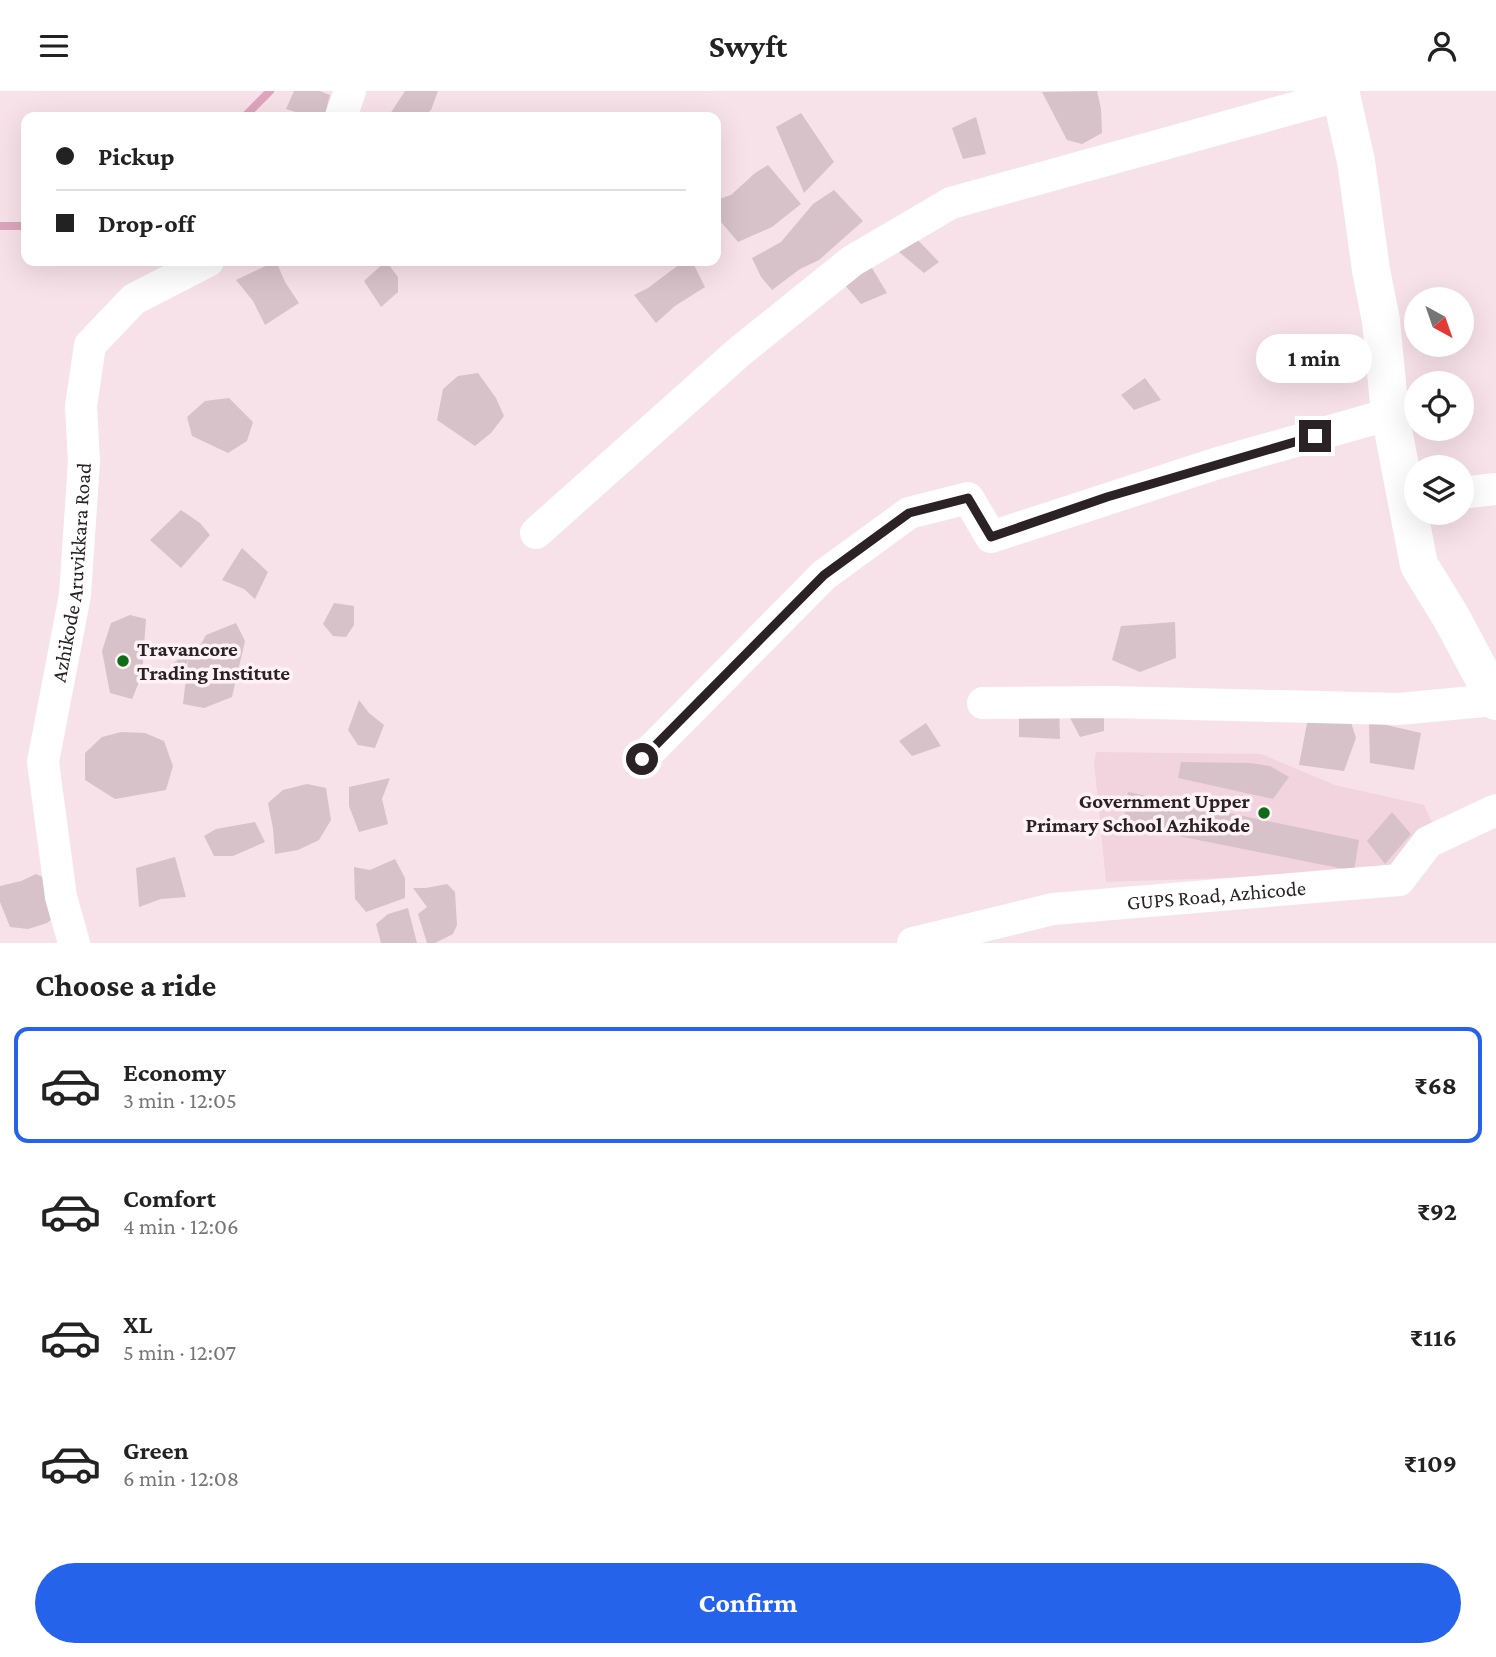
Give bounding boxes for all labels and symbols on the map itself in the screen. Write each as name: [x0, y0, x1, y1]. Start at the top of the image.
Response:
north arrow: [1404, 287, 1474, 357]
callout: 1 min: [1257, 335, 1373, 383]
route end: [1299, 420, 1331, 452]
street label: Azhikode Aruvikkara Road: [47, 462, 96, 684]
place label: Travancore Trading Institute: [137, 637, 290, 685]
marker: Travancore Trading Institute: [115, 653, 131, 669]
route start: [626, 743, 658, 775]
place label: Government Upper Primary School Azhikode: [1026, 789, 1251, 837]
marker: Government Upper Primary School Azhikode: [1256, 805, 1272, 821]
street label: GUPS Road, Azhicode: [1126, 876, 1307, 915]

